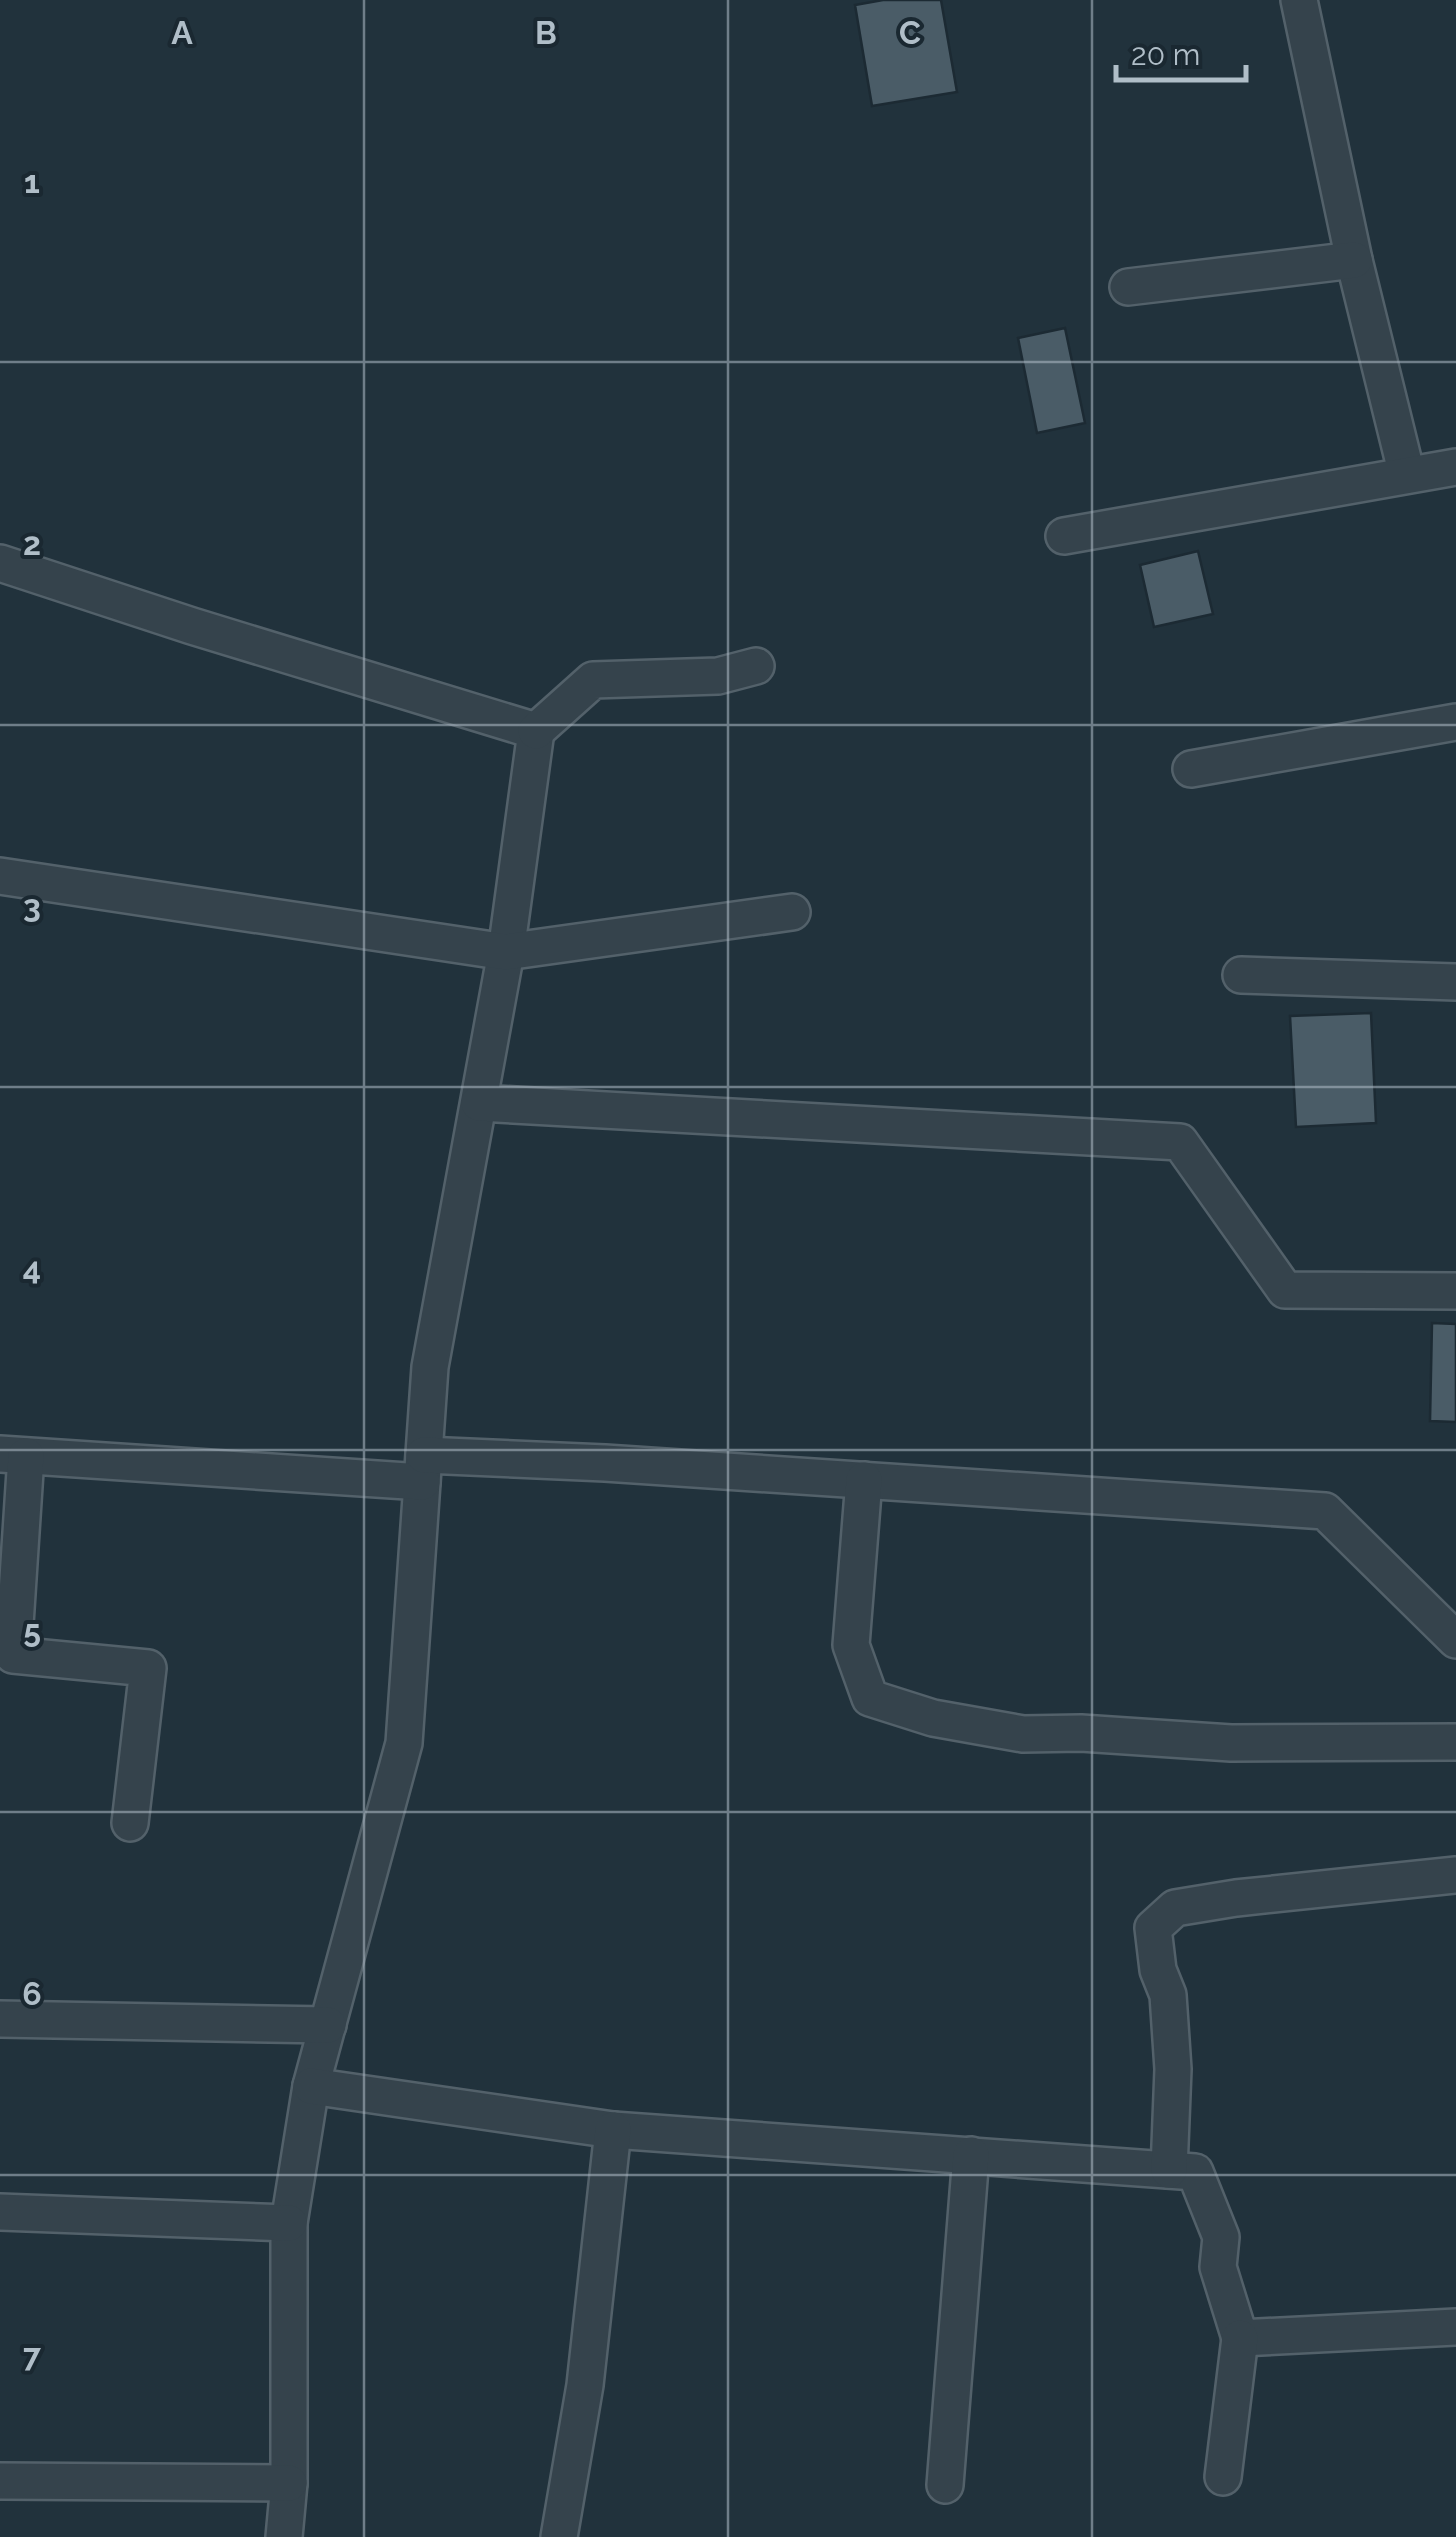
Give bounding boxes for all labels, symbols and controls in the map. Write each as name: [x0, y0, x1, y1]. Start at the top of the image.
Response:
text: A: [171, 14, 193, 51]
text: B: [535, 14, 557, 51]
text: C: [899, 14, 921, 51]
scale bar: [1116, 20, 1246, 82]
text: 20 m: [1131, 37, 1200, 72]
text: 1: [24, 163, 40, 200]
text: 2: [23, 525, 41, 562]
text: 3: [23, 887, 41, 924]
text: 4: [23, 1250, 41, 1287]
text: 5: [23, 1612, 41, 1649]
text: 6: [22, 1975, 42, 2012]
text: 7: [23, 2337, 41, 2374]

